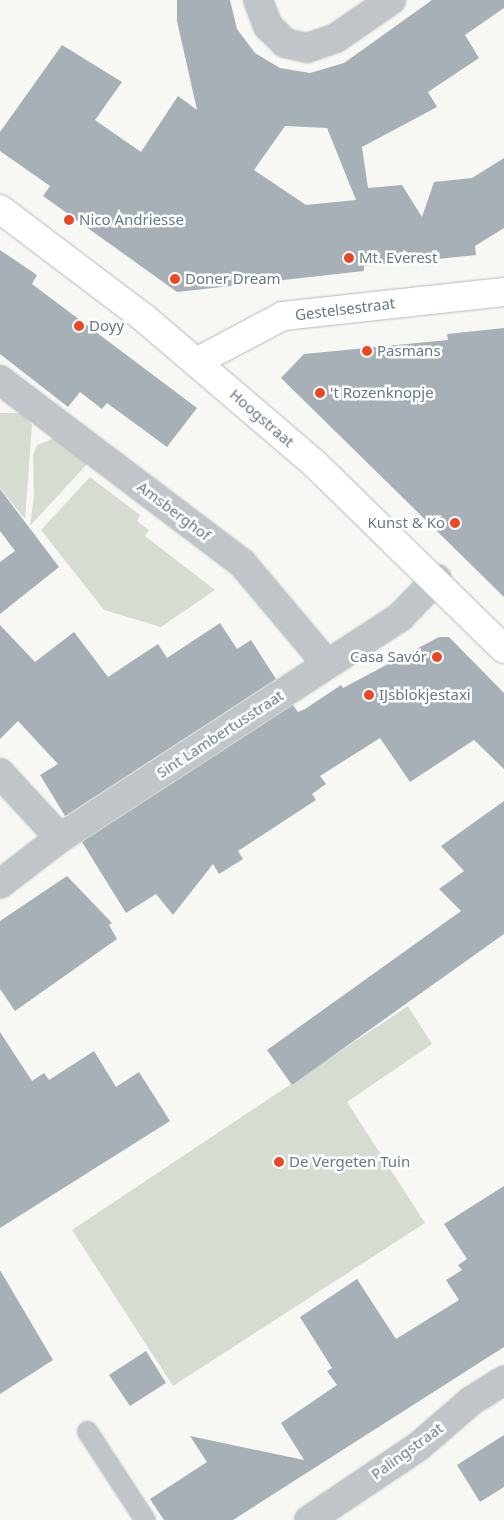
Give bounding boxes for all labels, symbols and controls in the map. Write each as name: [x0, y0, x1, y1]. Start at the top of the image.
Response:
place label: Nico Andriesse: [79, 211, 184, 229]
marker: Nico Andriesse: [63, 214, 75, 226]
place label: Mt. Everest: [359, 249, 437, 267]
marker: Mt. Everest: [343, 252, 355, 264]
place label: Doner Dream: [185, 270, 281, 288]
marker: Doner Dream: [169, 273, 181, 285]
street label: Gestelsestraat: [294, 294, 396, 324]
place label: Doyy: [89, 317, 124, 335]
marker: Doyy: [73, 320, 85, 332]
place label: Pasmans: [377, 342, 441, 360]
marker: Pasmans: [361, 345, 373, 357]
place label: 't Rozenknopje: [330, 384, 434, 402]
street label: Hoogstraat: [226, 385, 298, 451]
marker: 't Rozenknopje: [314, 387, 326, 399]
street label: Amsberghof: [134, 478, 214, 544]
place label: Kunst & Ko: [367, 514, 445, 532]
marker: Kunst & Ko: [449, 517, 461, 529]
place label: Casa Savór: [350, 648, 427, 666]
marker: Casa Savór: [431, 651, 443, 663]
street label: Sint Lambertusstraat: [153, 686, 287, 782]
place label: IJsblokjestaxi: [379, 686, 471, 704]
marker: IJsblokjestaxi: [363, 689, 375, 701]
place label: De Vergeten Tuin: [289, 1153, 410, 1171]
marker: De Vergeten Tuin: [273, 1156, 285, 1168]
street label: Palingstraat: [368, 1419, 446, 1483]

